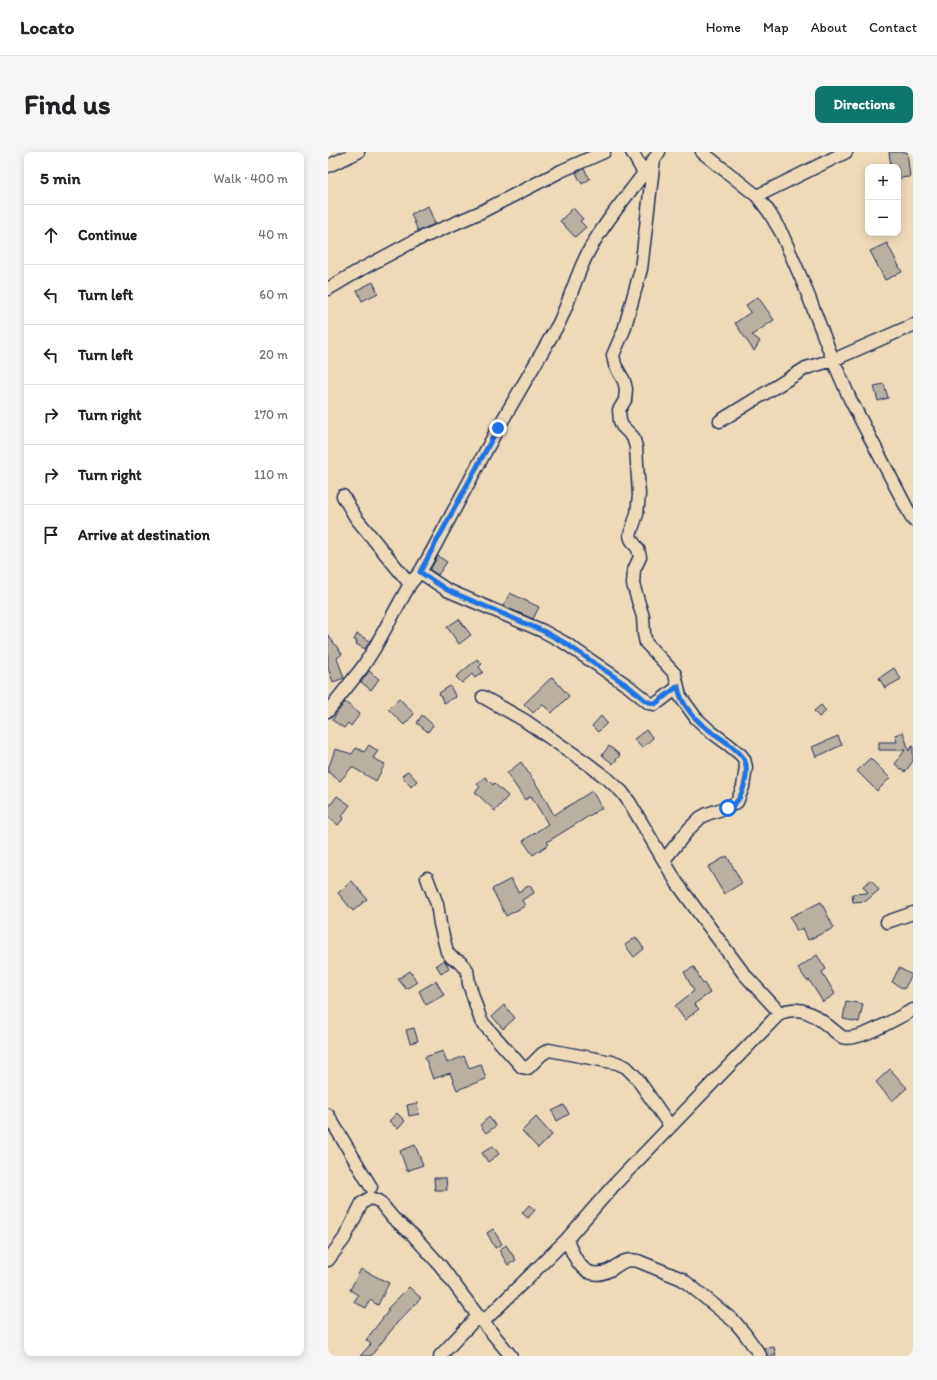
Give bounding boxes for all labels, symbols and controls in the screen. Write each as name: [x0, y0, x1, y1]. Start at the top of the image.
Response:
text: Locato: [20, 16, 74, 39]
text: Home: [706, 19, 741, 36]
text: Map: [763, 19, 789, 36]
text: About: [811, 19, 847, 36]
text: Contact: [869, 19, 917, 36]
button: Directions: [815, 86, 913, 123]
text: Find us: [24, 87, 111, 121]
map controls: [865, 164, 901, 236]
button: +: [865, 164, 901, 200]
text: 5 min: [40, 168, 80, 188]
text: Walk · 400 m: [214, 171, 288, 186]
button: −: [865, 200, 901, 236]
icon: ahead: [40, 224, 62, 246]
text: Continue: [78, 226, 137, 244]
text: 40 m: [258, 227, 288, 242]
icon: left: [40, 284, 62, 306]
text: Turn left: [78, 286, 133, 304]
text: 60 m: [259, 287, 288, 302]
icon: left: [40, 344, 62, 366]
text: Turn left: [78, 346, 133, 364]
text: 20 m: [259, 347, 288, 362]
icon: right: [40, 404, 62, 426]
text: Turn right: [78, 406, 142, 424]
text: 170 m: [254, 407, 288, 422]
route end: [489, 419, 507, 437]
icon: right: [40, 464, 62, 486]
text: Turn right: [78, 466, 142, 484]
text: 110 m: [254, 467, 288, 482]
icon: arrive: [40, 524, 62, 546]
text: Arrive at destination: [78, 526, 210, 544]
route start: [719, 799, 737, 817]

